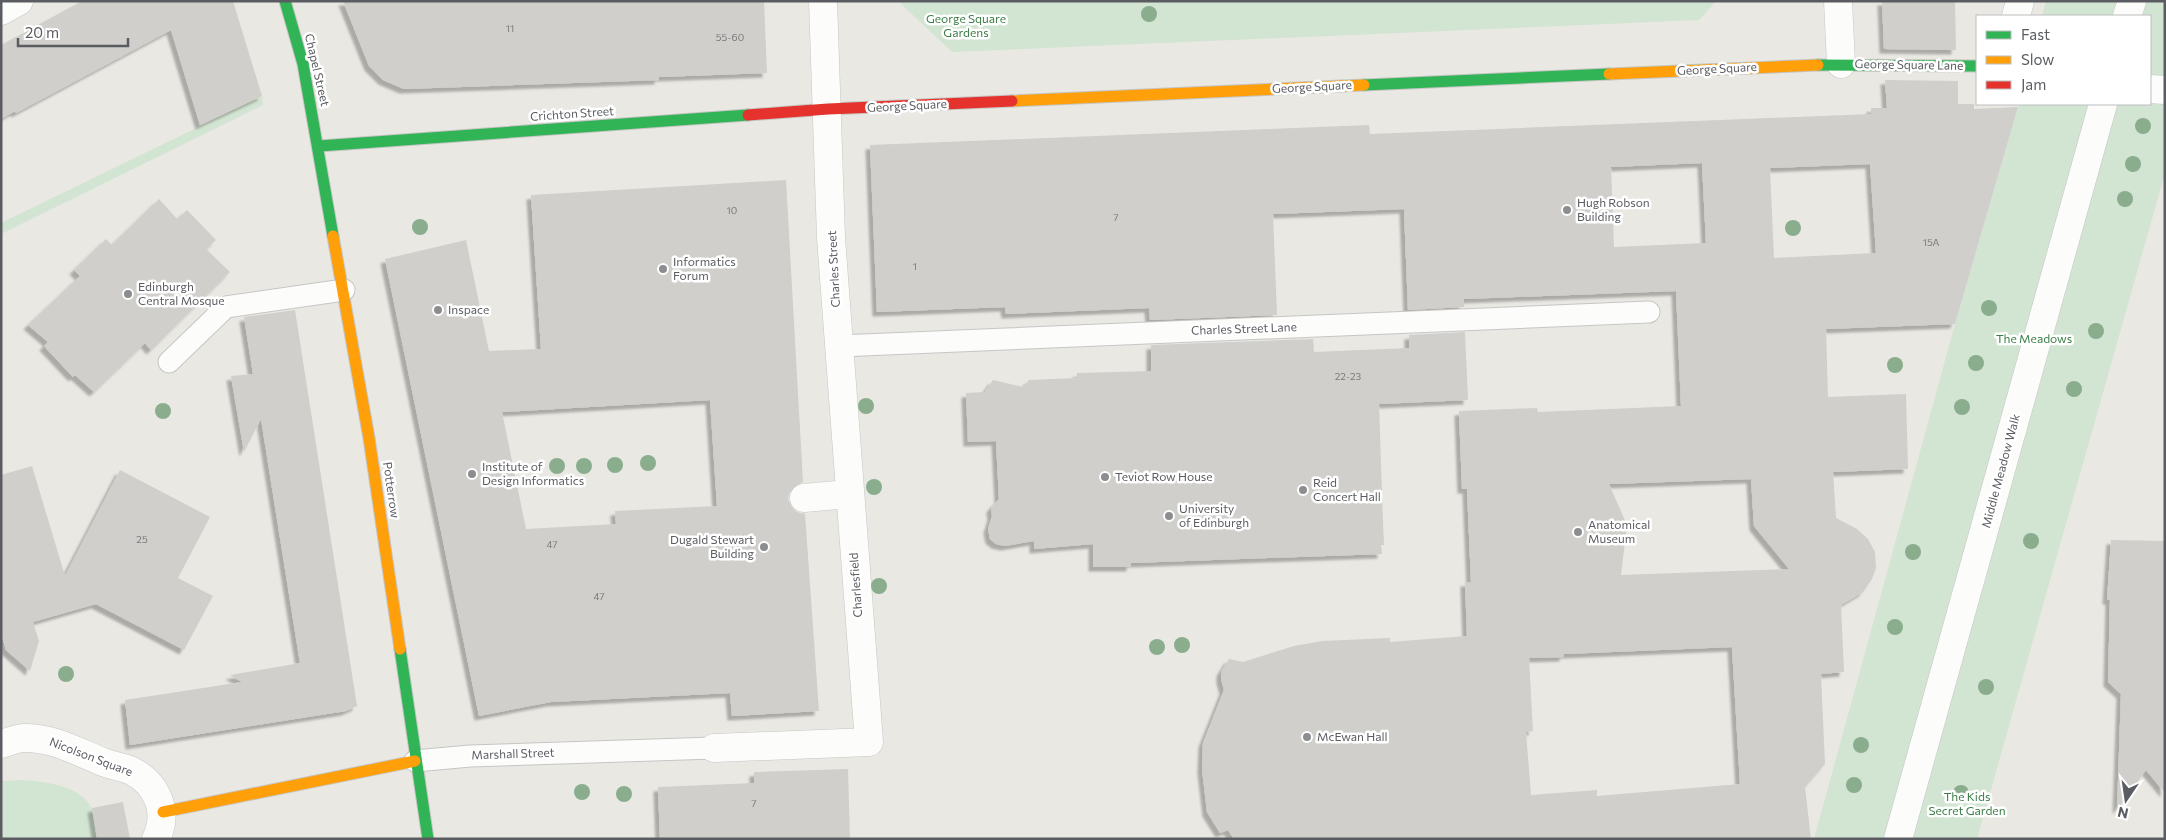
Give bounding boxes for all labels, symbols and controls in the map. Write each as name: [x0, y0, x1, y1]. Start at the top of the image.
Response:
park label: George Square Gardens: [926, 11, 1006, 39]
scale bar: [18, 15, 128, 47]
legend: [1976, 15, 2151, 105]
house number: 11: [506, 22, 514, 34]
text: 20 m: [25, 23, 59, 41]
text: Fast: [2021, 25, 2050, 43]
house number: 55-60: [716, 31, 744, 43]
street label: Chapel Street: [303, 32, 333, 108]
text: Slow: [2021, 50, 2054, 68]
street label: George Square Lane: [1855, 56, 1963, 72]
street label: George Square: [1677, 59, 1757, 77]
text: Jam: [2021, 75, 2046, 93]
street label: George Square: [1272, 77, 1352, 95]
street label: George Square: [867, 96, 947, 114]
street label: Crichton Street: [530, 103, 614, 123]
place label: Hugh Robson Building: [1577, 195, 1650, 223]
house number: 10: [727, 204, 737, 216]
marker: Hugh Robson Building: [1561, 204, 1573, 216]
house number: 7: [1113, 211, 1119, 223]
street label: Charles Street: [824, 230, 842, 308]
house number: 15A: [1923, 236, 1939, 248]
place label: Informatics Forum: [673, 254, 736, 282]
house number: 1: [913, 260, 917, 272]
marker: Informatics Forum: [657, 263, 669, 275]
place label: Edinburgh Central Mosque: [138, 279, 225, 307]
marker: Edinburgh Central Mosque: [122, 288, 134, 300]
place label: Inspace: [448, 302, 489, 316]
marker: Inspace: [432, 304, 444, 316]
street label: Charles Street Lane: [1191, 319, 1297, 337]
park label: The Meadows: [1996, 331, 2072, 345]
house number: 22-23: [1335, 370, 1362, 382]
street label: Middle Meadow Walk: [1978, 412, 2022, 529]
place label: Institute of Design Informatics: [482, 459, 584, 487]
street label: Potterrow: [381, 461, 403, 519]
marker: Institute of Design Informatics: [466, 468, 478, 480]
place label: Teviot Row House: [1115, 469, 1213, 483]
marker: Teviot Row House: [1099, 471, 1111, 483]
place label: Reid Concert Hall: [1313, 475, 1381, 503]
marker: Reid Concert Hall: [1297, 484, 1309, 496]
place label: University of Edinburgh: [1179, 501, 1249, 529]
marker: University of Edinburgh: [1163, 510, 1175, 522]
place label: Anatomical Museum: [1588, 517, 1650, 545]
marker: Anatomical Museum: [1572, 526, 1584, 538]
place label: Dugald Stewart Building: [670, 532, 754, 560]
house number: 25: [136, 533, 148, 545]
house number: 47: [546, 538, 558, 550]
marker: Dugald Stewart Building: [758, 541, 770, 553]
street label: Charlesfield: [846, 552, 864, 618]
house number: 47: [593, 590, 605, 602]
place label: McEwan Hall: [1317, 729, 1388, 743]
marker: McEwan Hall: [1301, 731, 1313, 743]
street label: Nicolson Square: [48, 734, 135, 778]
street label: Marshall Street: [471, 745, 555, 761]
north arrow: [2101, 775, 2151, 825]
park label: The Kids Secret Garden: [1928, 789, 2006, 817]
house number: 7: [751, 797, 757, 809]
text: N: [2116, 804, 2130, 823]

